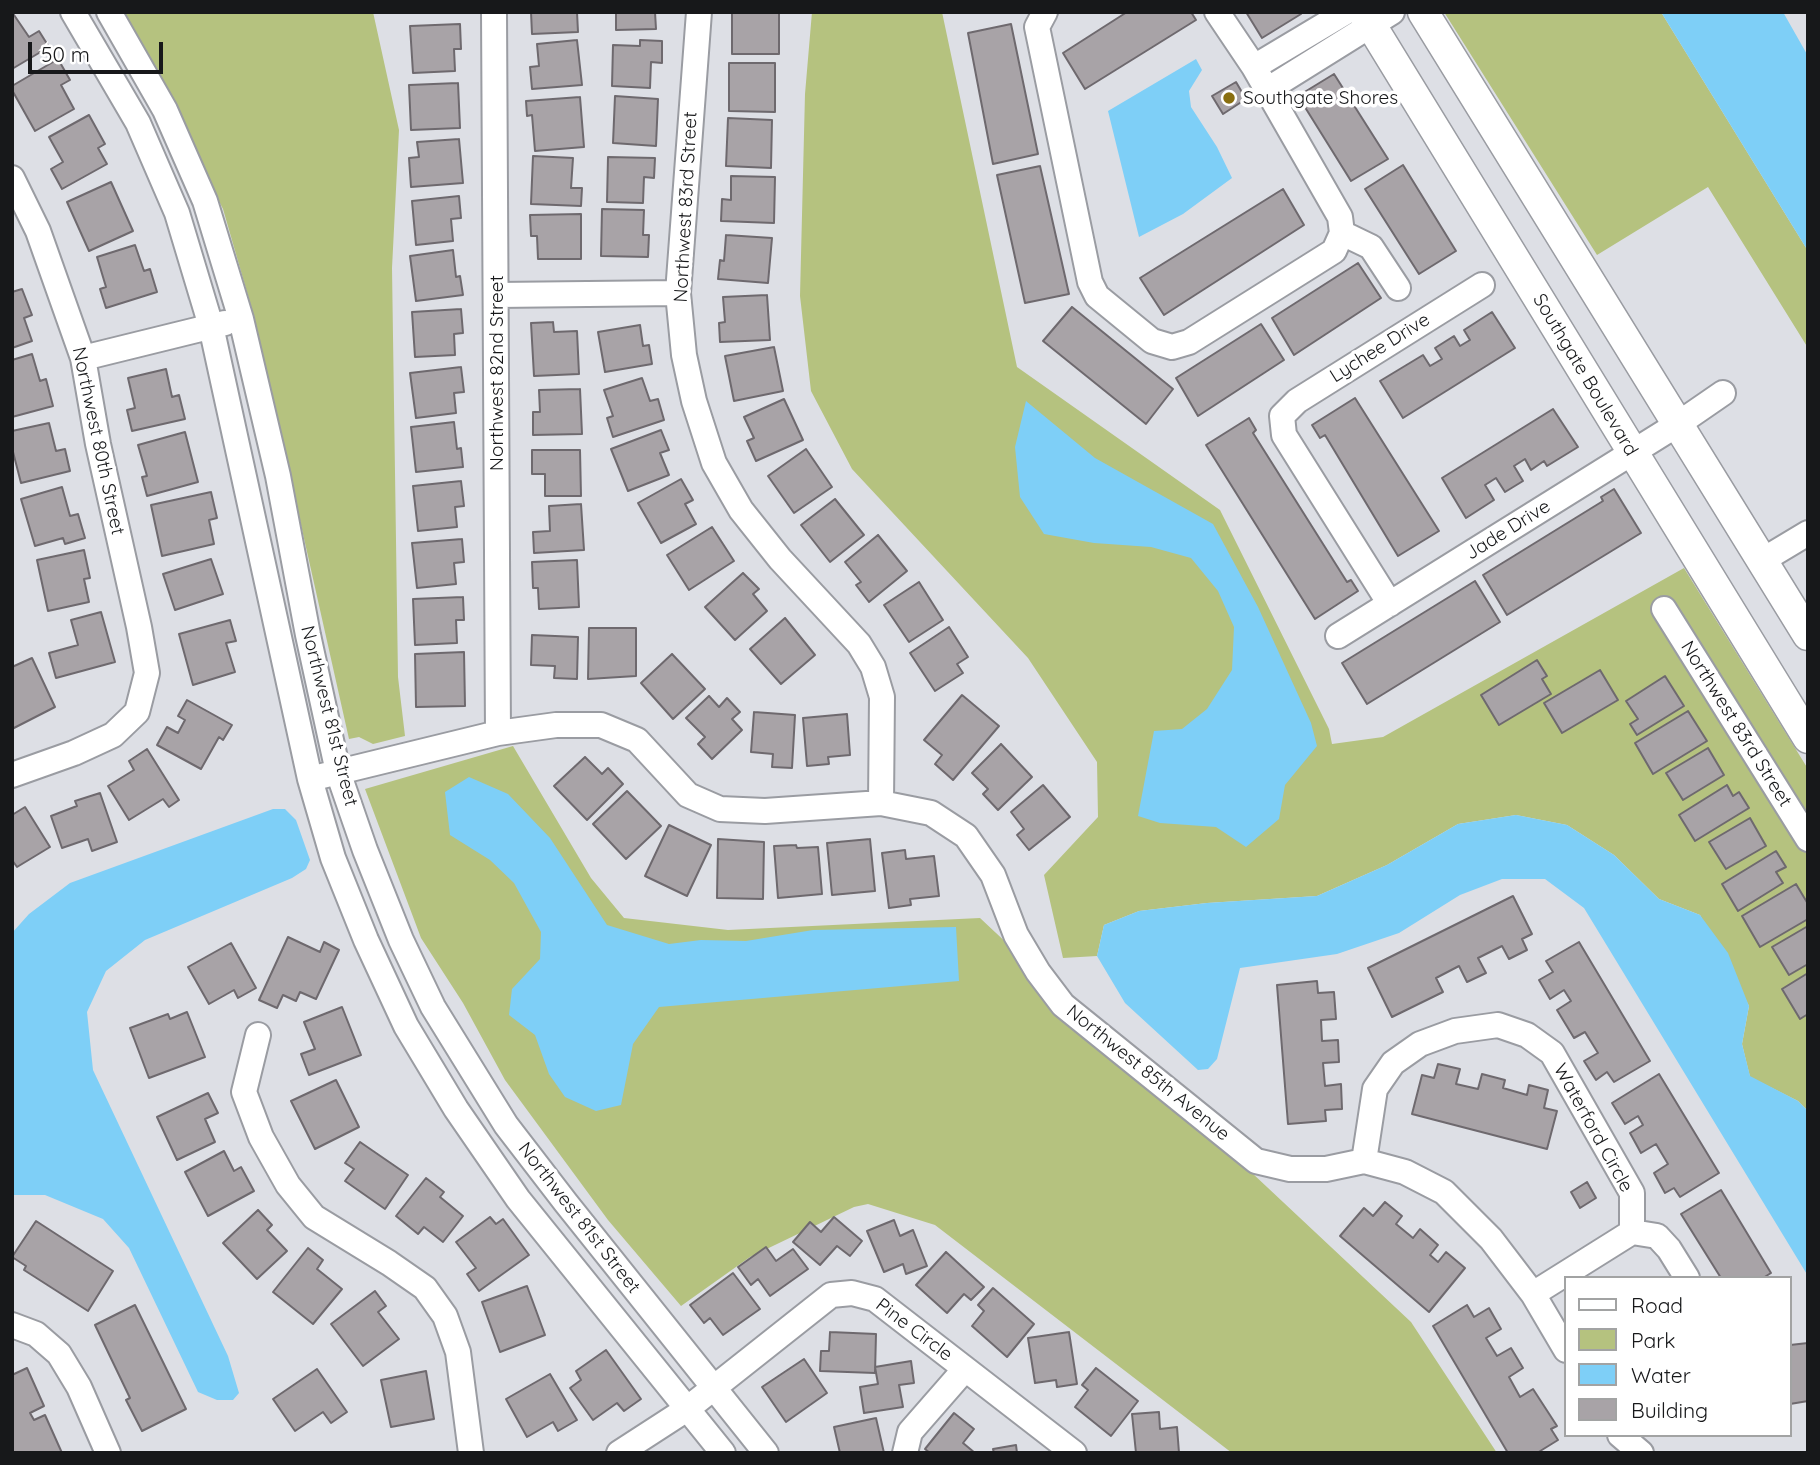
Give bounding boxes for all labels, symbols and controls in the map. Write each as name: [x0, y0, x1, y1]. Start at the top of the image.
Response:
scale bar: [32, 28, 166, 72]
text: 50 m: [41, 41, 90, 67]
place label: Southgate Shores: [1243, 87, 1398, 109]
marker: Southgate Shores: [1221, 90, 1237, 106]
street label: Northwest 83rd Street: [670, 111, 702, 303]
street label: Northwest 82nd Street: [486, 275, 508, 471]
street label: Southgate Boulevard: [1528, 290, 1642, 460]
street label: Lychee Drive: [1326, 308, 1434, 388]
street label: Northwest 80th Street: [67, 345, 129, 537]
street label: Jade Drive: [1461, 495, 1555, 565]
street label: Northwest 81st Street: [296, 623, 362, 809]
street label: Northwest 83rd Street: [1676, 637, 1796, 811]
street label: Northwest 85th Avenue: [1062, 1000, 1234, 1146]
street label: Waterford Circle: [1548, 1060, 1638, 1196]
street label: Northwest 81st Street: [513, 1138, 645, 1298]
legend: [1564, 1276, 1792, 1437]
text: Road: [1631, 1292, 1683, 1318]
street label: Pine Circle: [871, 1294, 957, 1366]
text: Park: [1631, 1327, 1675, 1353]
text: Water: [1631, 1362, 1691, 1388]
text: Building: [1631, 1397, 1708, 1423]

